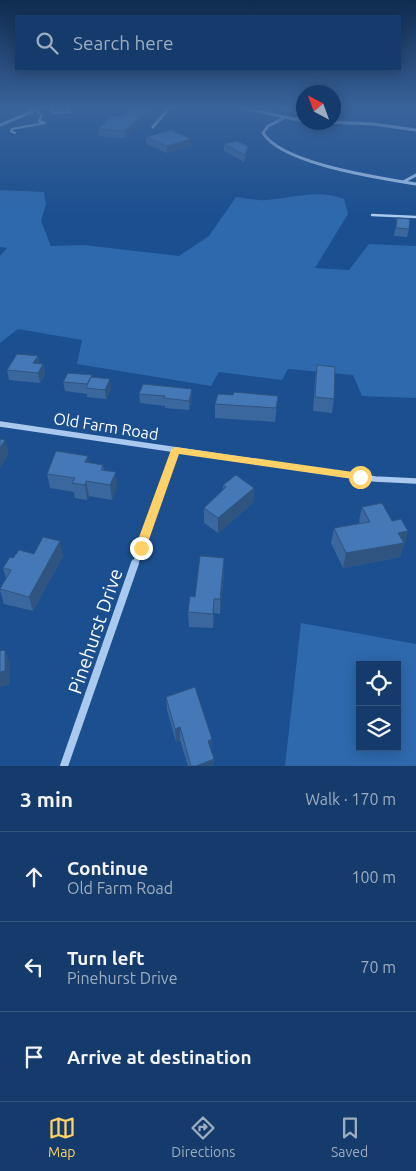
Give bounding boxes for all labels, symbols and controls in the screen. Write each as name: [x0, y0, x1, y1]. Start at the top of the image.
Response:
search box: [15, 15, 401, 70]
icon: search: [33, 29, 61, 57]
text: Search here: [73, 32, 173, 54]
north arrow: [296, 85, 341, 130]
street label: Old Farm Road: [52, 409, 160, 443]
route start: [349, 466, 372, 489]
route end: [130, 537, 153, 560]
street label: Pinehurst Drive: [63, 565, 127, 697]
map controls: [356, 661, 401, 751]
button: locate: [356, 661, 401, 706]
button: layers: [356, 706, 401, 751]
text: 3 min: [20, 787, 73, 811]
text: Walk · 170 m: [305, 790, 396, 808]
text: Continue: [67, 857, 148, 879]
icon: ahead: [20, 863, 48, 891]
text: 100 m: [351, 868, 396, 886]
text: Old Farm Road: [67, 879, 173, 897]
text: Turn left: [67, 947, 145, 969]
icon: left: [20, 953, 48, 981]
text: 70 m: [360, 958, 396, 976]
text: Pinehurst Drive: [67, 969, 177, 987]
icon: arrive: [20, 1043, 48, 1071]
text: Arrive at destination: [67, 1046, 252, 1068]
tab: Map: [48, 1114, 76, 1160]
tab: Directions: [171, 1114, 235, 1160]
tab: Saved: [331, 1114, 368, 1160]

